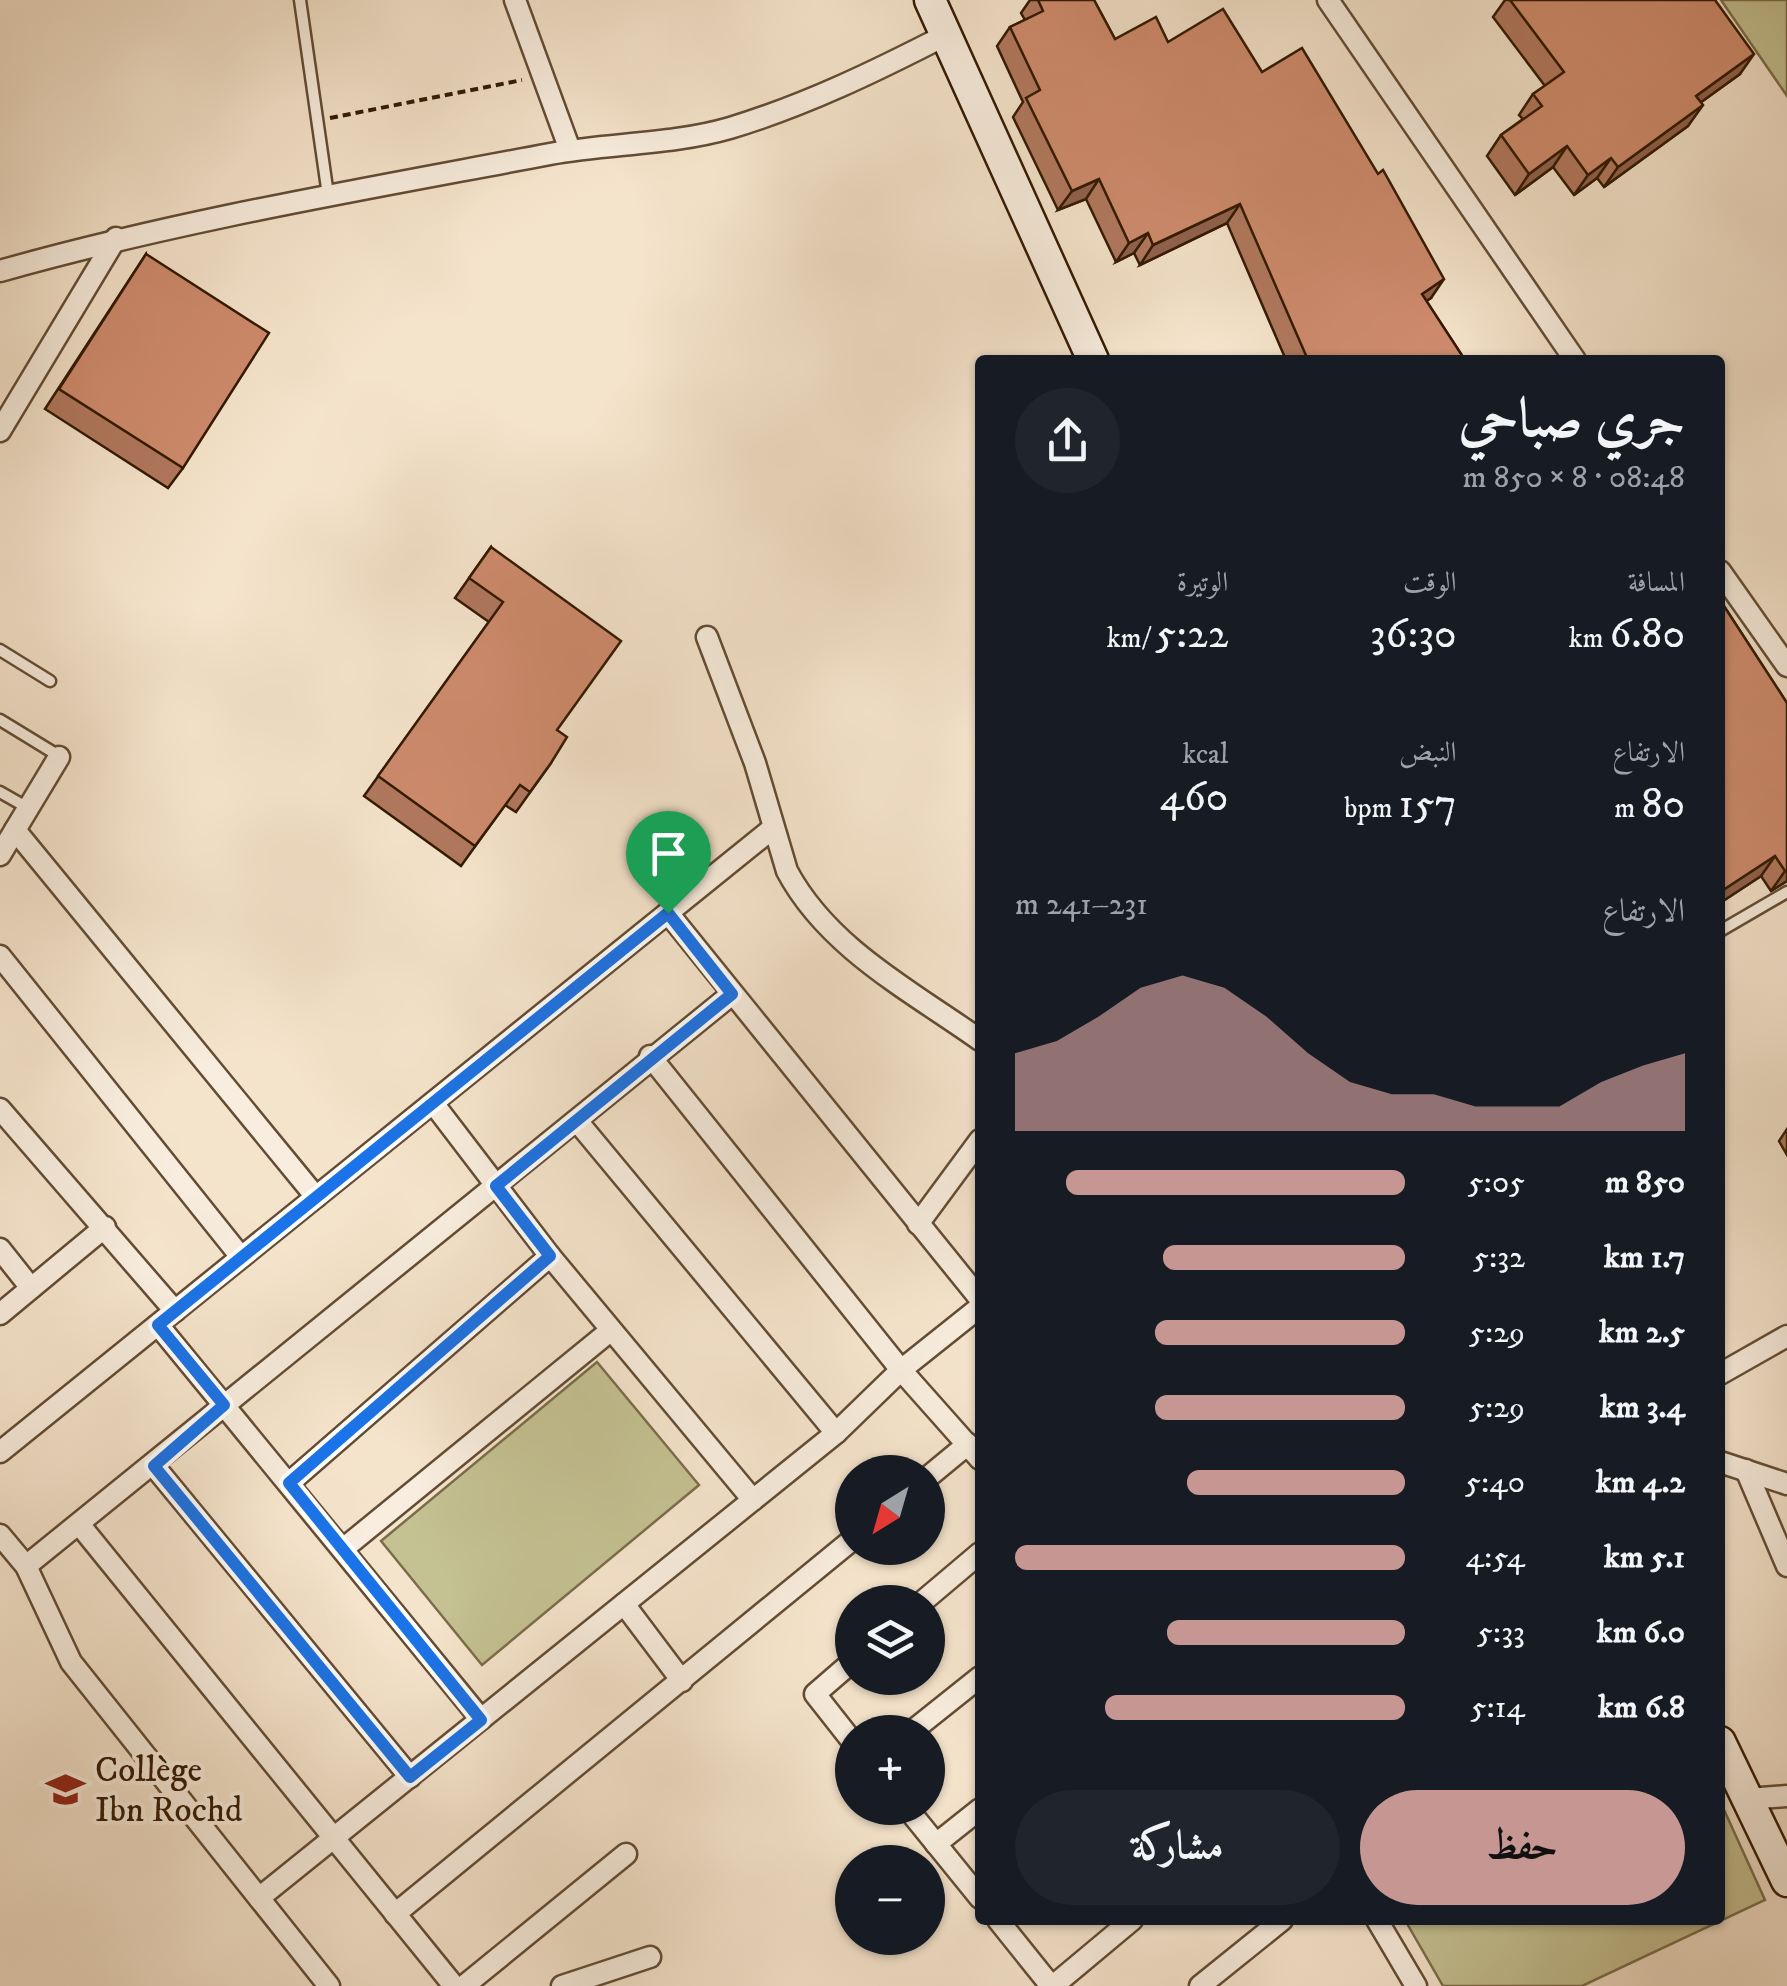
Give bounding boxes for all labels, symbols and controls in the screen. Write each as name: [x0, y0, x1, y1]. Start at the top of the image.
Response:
text: جري صباحي: [1458, 386, 1685, 455]
button: share: [1015, 388, 1120, 493]
text: 08:48 · 8 × 850 m: [1463, 458, 1685, 498]
text: الوتيرة: [1177, 565, 1228, 600]
text: الوقت: [1403, 565, 1457, 600]
text: المسافة: [1628, 565, 1685, 600]
text: 5:22: [1155, 609, 1228, 661]
text: 36:30: [1370, 609, 1457, 661]
text: 6.80: [1610, 609, 1685, 661]
text: /km: [1107, 621, 1155, 656]
text: km: [1569, 621, 1610, 656]
text: النبض: [1399, 735, 1457, 770]
text: الارتفاع: [1612, 735, 1685, 770]
text: kcal: [1182, 737, 1228, 772]
text: 460: [1160, 772, 1228, 824]
text: 157: [1399, 779, 1457, 831]
text: 80: [1641, 779, 1685, 831]
text: bpm: [1344, 791, 1399, 826]
text: m: [1614, 791, 1641, 826]
pin: [626, 811, 711, 914]
icon: arrive: [641, 826, 696, 881]
text: 231–241 m: [1015, 885, 1148, 925]
text: الارتفاع: [1602, 892, 1685, 932]
text: 5:05: [1468, 1163, 1525, 1203]
text: 850 m: [1605, 1163, 1685, 1203]
text: 5:32: [1473, 1238, 1525, 1278]
text: 1.7 km: [1604, 1238, 1685, 1278]
text: 5:29: [1469, 1313, 1525, 1353]
text: 2.5 km: [1599, 1313, 1685, 1353]
text: 5:29: [1469, 1388, 1525, 1428]
text: 3.4 km: [1600, 1388, 1685, 1428]
north arrow: [835, 1455, 945, 1565]
map controls: [835, 1455, 945, 1955]
text: 5:40: [1465, 1463, 1525, 1503]
text: 4.2 km: [1596, 1463, 1685, 1503]
text: 4:54: [1466, 1538, 1525, 1578]
text: 5.1 km: [1604, 1538, 1685, 1578]
button: layers: [835, 1585, 945, 1695]
text: 5:33: [1477, 1613, 1525, 1653]
text: 6.0 km: [1597, 1613, 1685, 1653]
text: 5:14: [1471, 1688, 1525, 1728]
text: 6.8 km: [1598, 1688, 1685, 1728]
button: +: [835, 1715, 945, 1825]
place label: Collège Ibn Rochd: [95, 1749, 243, 1833]
school or university icon: Collège Ibn Rochd: [44, 1768, 86, 1810]
button: مشاركة: [1015, 1790, 1340, 1905]
button: حفظ: [1360, 1790, 1685, 1905]
button: −: [835, 1845, 945, 1955]

